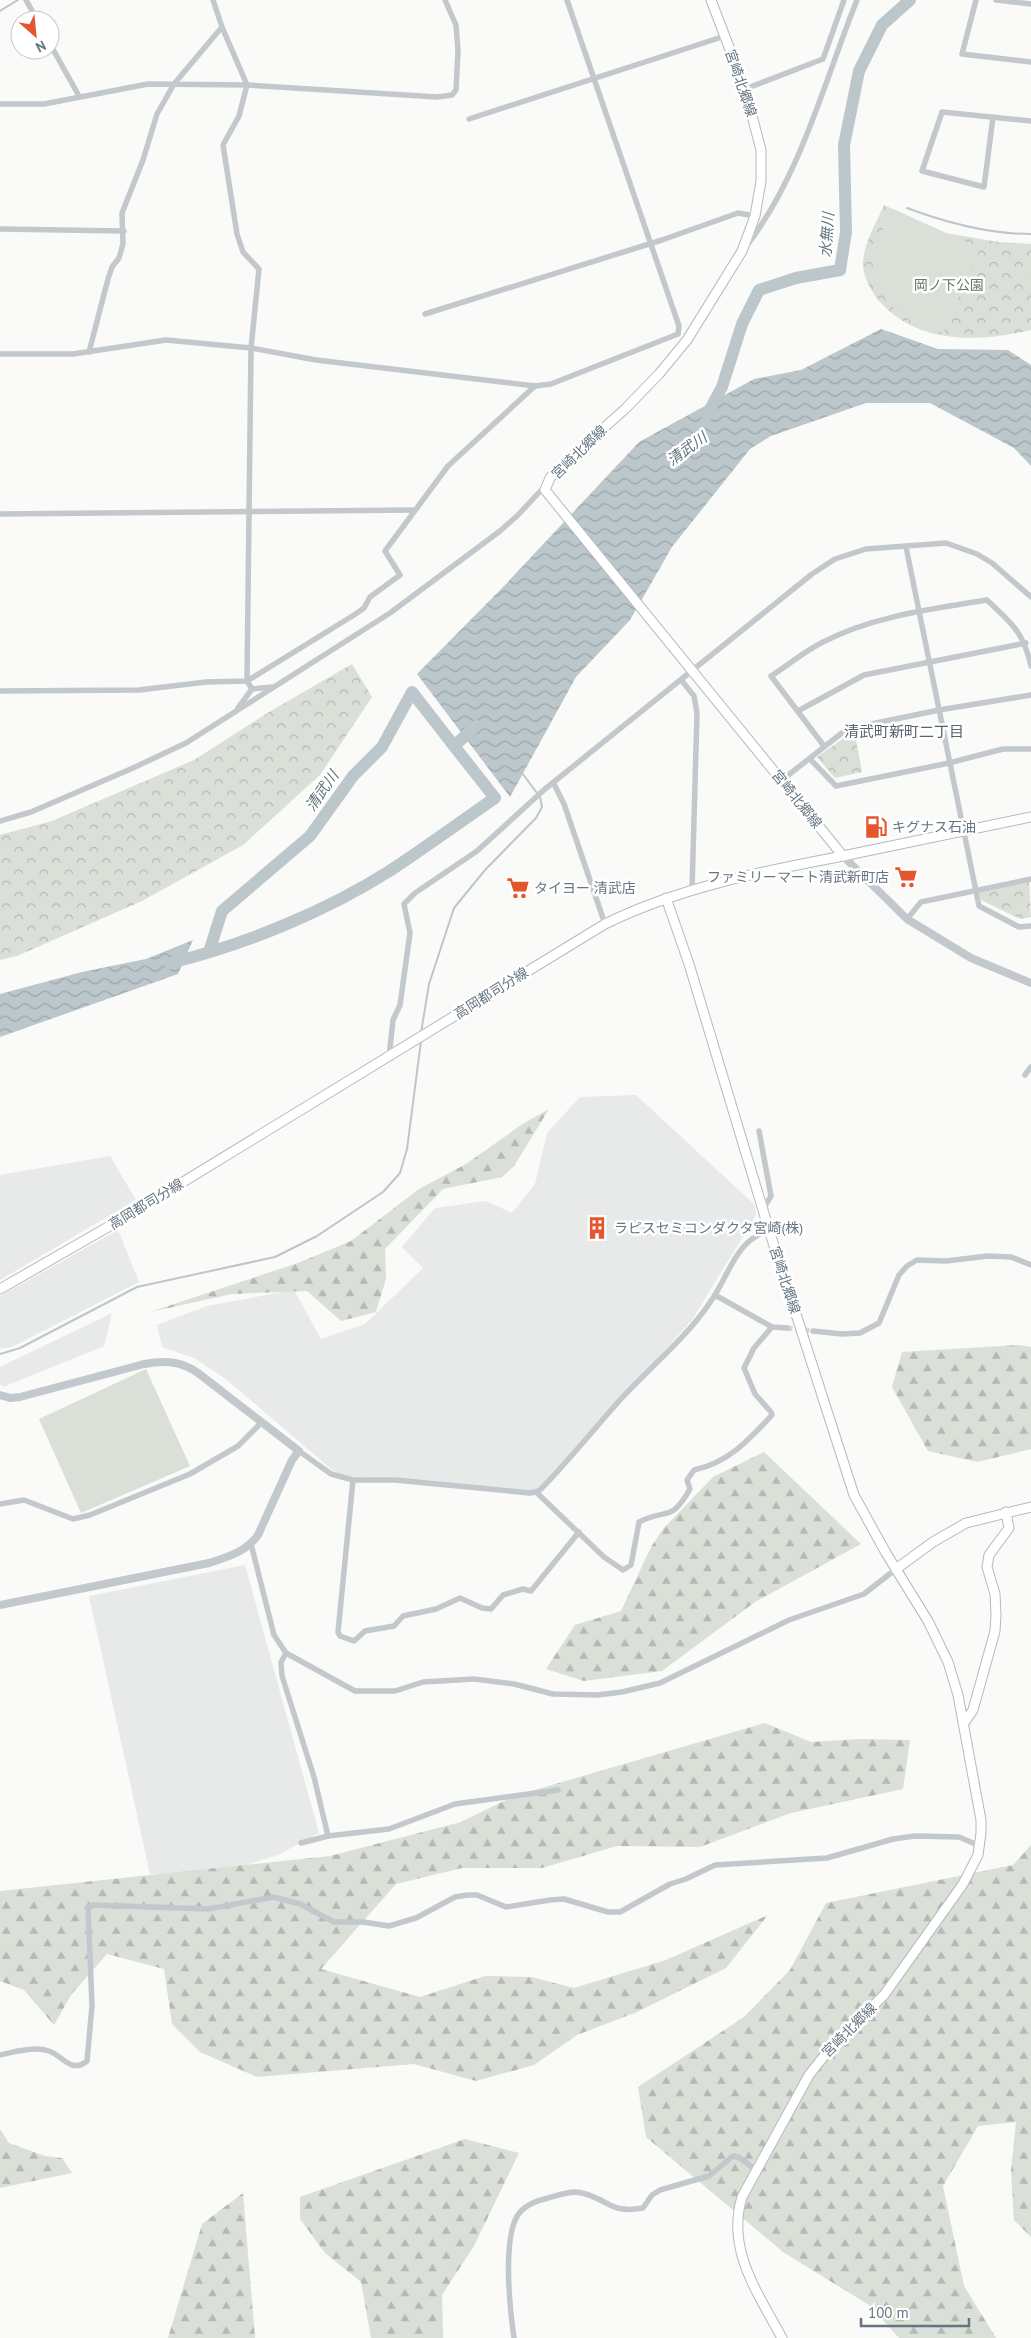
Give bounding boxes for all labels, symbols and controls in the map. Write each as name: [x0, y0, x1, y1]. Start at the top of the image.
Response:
north arrow: [10, 10, 60, 60]
text: N: [33, 36, 49, 57]
street label: 宮崎北郷線: [721, 47, 761, 119]
water label: 水無川: [815, 210, 838, 258]
park label: 岡ノ下公園: [914, 276, 984, 294]
street label: 宮崎北郷線: [548, 421, 610, 483]
water label: 清武川: [663, 427, 712, 470]
district label: 清武町新町二丁目: [844, 722, 964, 741]
water label: 清武川: [301, 765, 343, 815]
street label: 宮崎北郷線: [768, 766, 826, 832]
fuel station icon: キグナス石油: [863, 814, 889, 840]
place label: キグナス石油: [892, 818, 976, 836]
supermarket icon: ファミリーマート清武新町店: [893, 864, 919, 890]
place label: ファミリーマート清武新町店: [707, 868, 889, 886]
supermarket icon: タイヨー 清武店: [505, 875, 531, 901]
place label: タイヨー 清武店: [534, 879, 636, 897]
street label: 高岡都司分線: [451, 963, 531, 1023]
street label: 高岡都司分線: [105, 1175, 187, 1233]
building icon: ラピスセミコンダクタ宮崎(株): [584, 1215, 610, 1241]
place label: ラピスセミコンダクタ宮崎(株): [614, 1219, 803, 1237]
street label: 宮崎北郷線: [766, 1244, 804, 1316]
street label: 宮崎北郷線: [818, 1999, 880, 2061]
scale bar: [861, 2296, 968, 2328]
text: 100 m: [868, 2303, 909, 2322]

